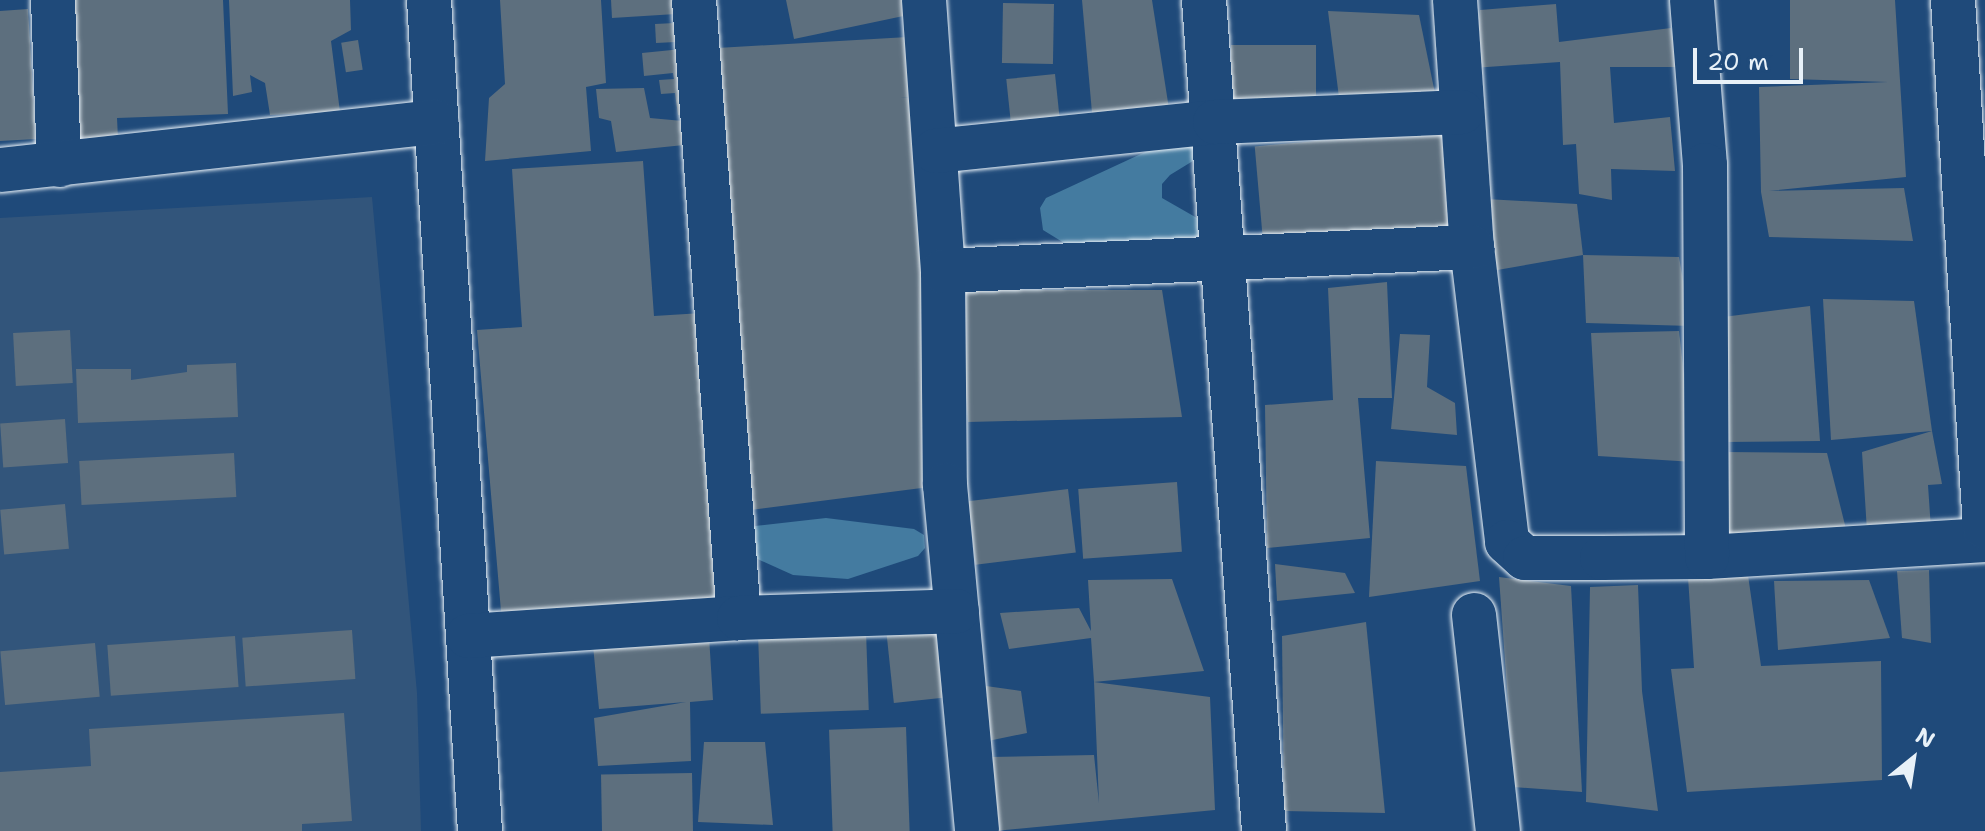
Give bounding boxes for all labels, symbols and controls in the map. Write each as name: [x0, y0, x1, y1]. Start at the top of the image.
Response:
scale bar: [1697, 32, 1807, 82]
text: 20 m: [1707, 46, 1769, 78]
north arrow: [1873, 719, 1953, 799]
text: N: [1910, 721, 1940, 755]

